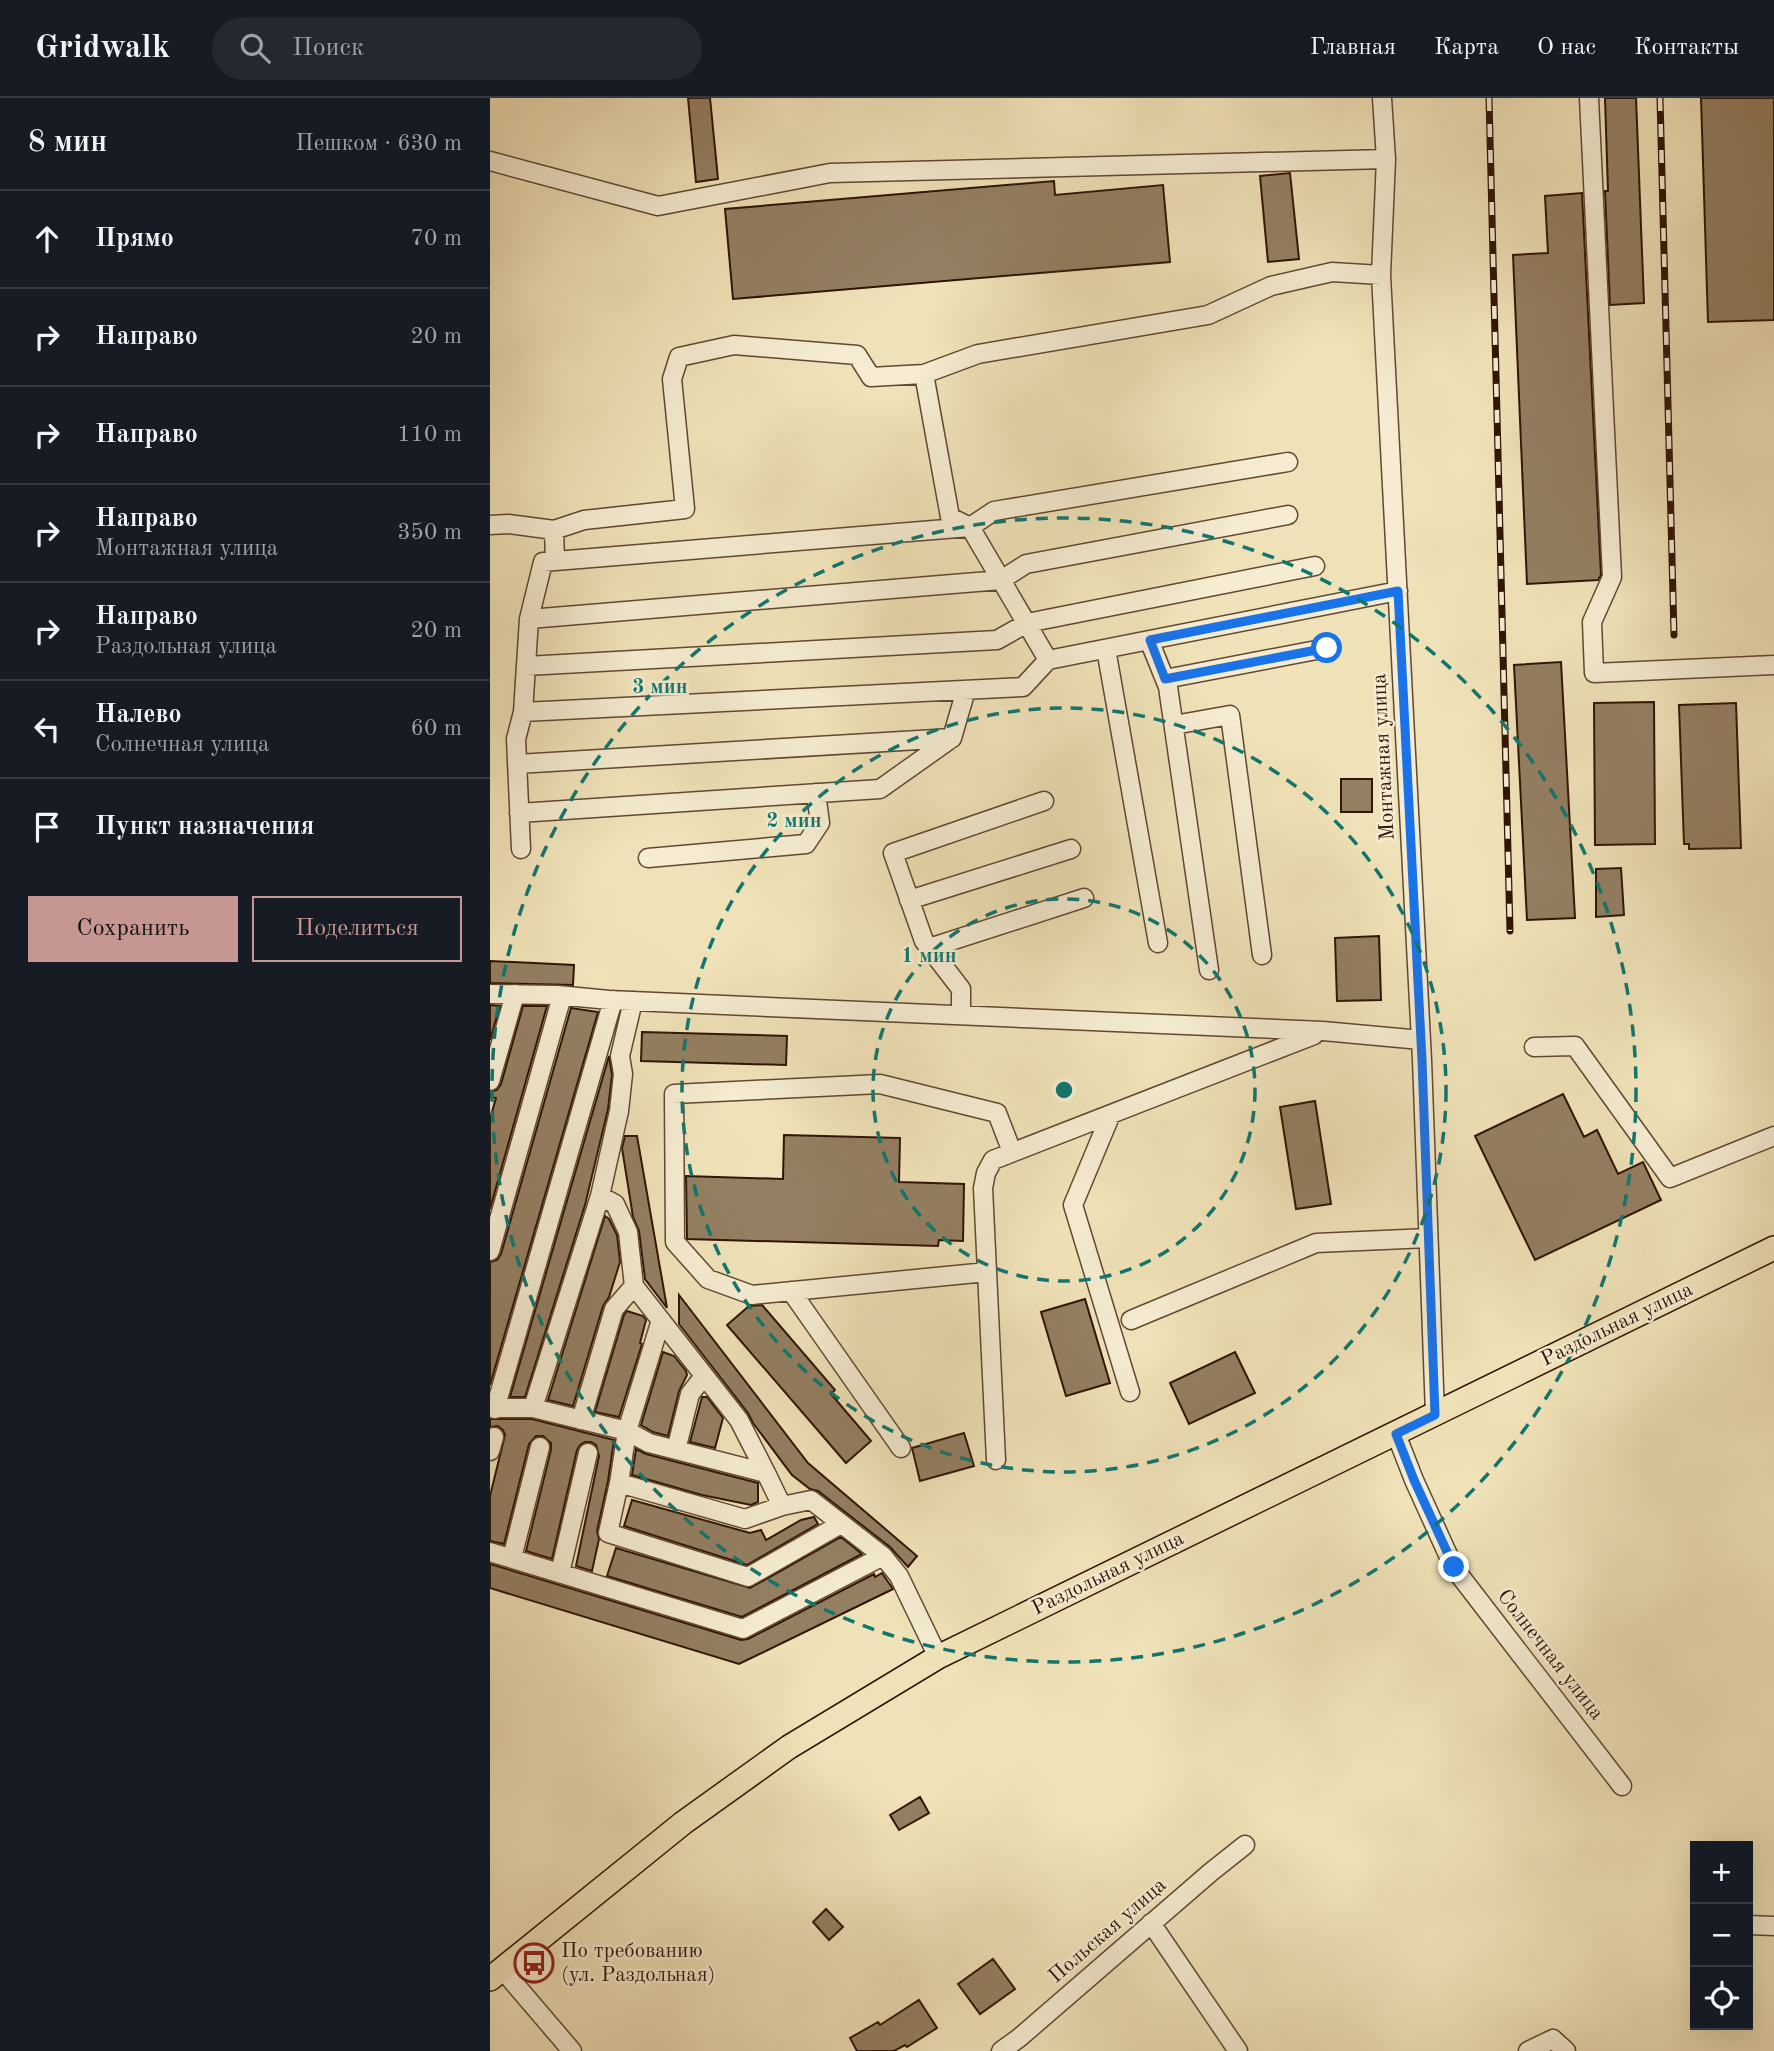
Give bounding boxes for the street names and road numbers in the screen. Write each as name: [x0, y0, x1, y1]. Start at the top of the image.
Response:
street label: Монтажная улица: [1369, 673, 1399, 841]
street label: Раздольная улица: [1538, 1279, 1696, 1371]
street label: Раздольная улица: [1029, 1528, 1187, 1620]
street label: Солнечная улица: [1493, 1586, 1607, 1724]
street label: Польская улица: [1045, 1875, 1171, 1987]

